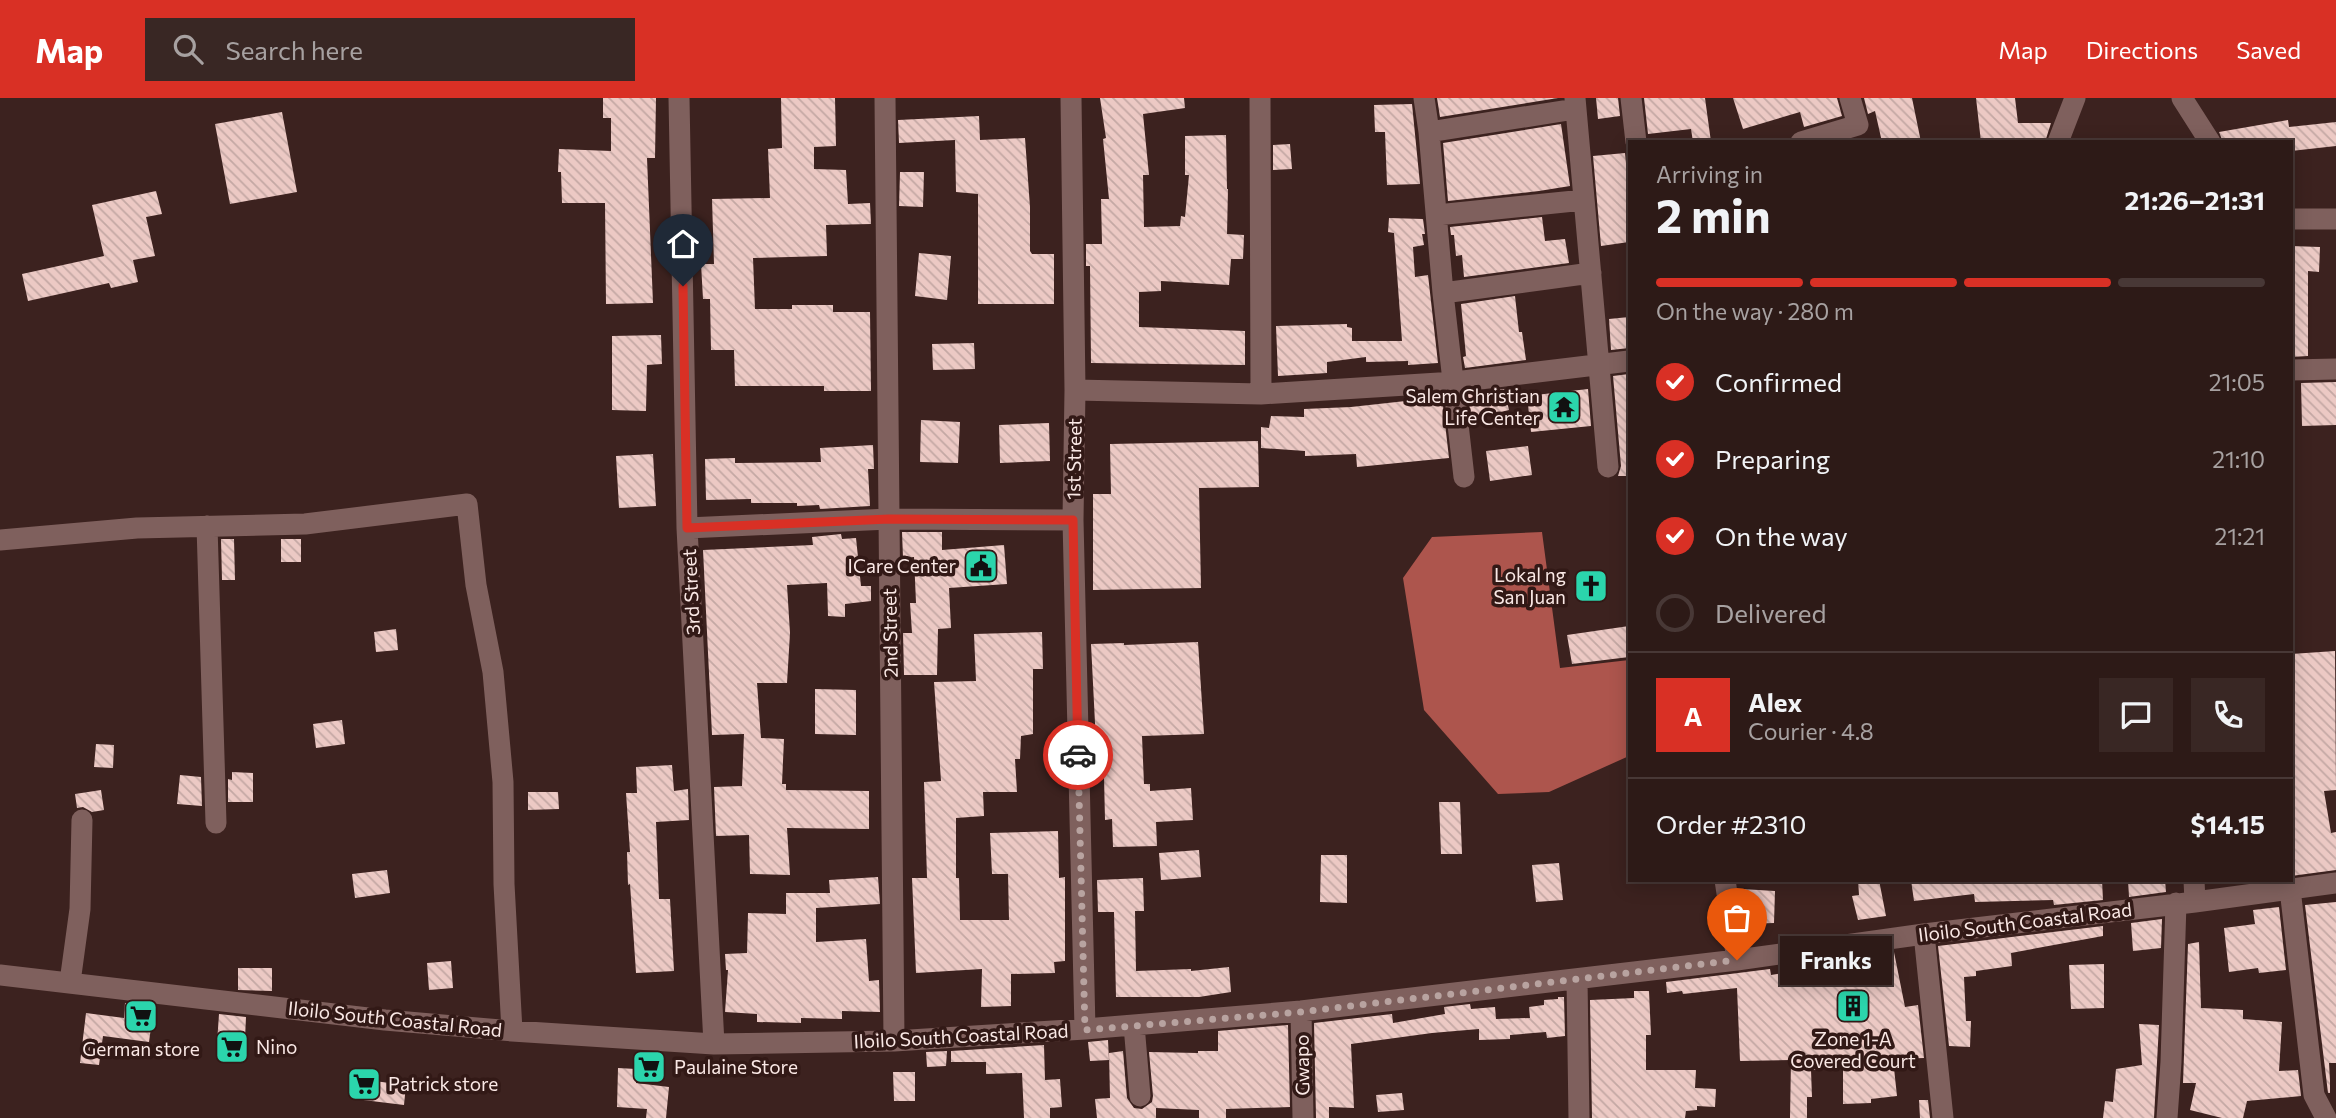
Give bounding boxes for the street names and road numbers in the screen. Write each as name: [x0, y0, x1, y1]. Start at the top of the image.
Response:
street label: 1st Street: [1061, 418, 1086, 500]
street label: 3rd Street: [677, 548, 704, 636]
street label: 2nd Street: [877, 588, 902, 678]
street label: Iloilo South Coastal Road: [1917, 897, 2133, 946]
street label: Iloilo South Coastal Road: [287, 996, 503, 1041]
street label: Iloilo South Coastal Road: [853, 1018, 1069, 1053]
street label: Gwapo: [1289, 1034, 1314, 1096]

